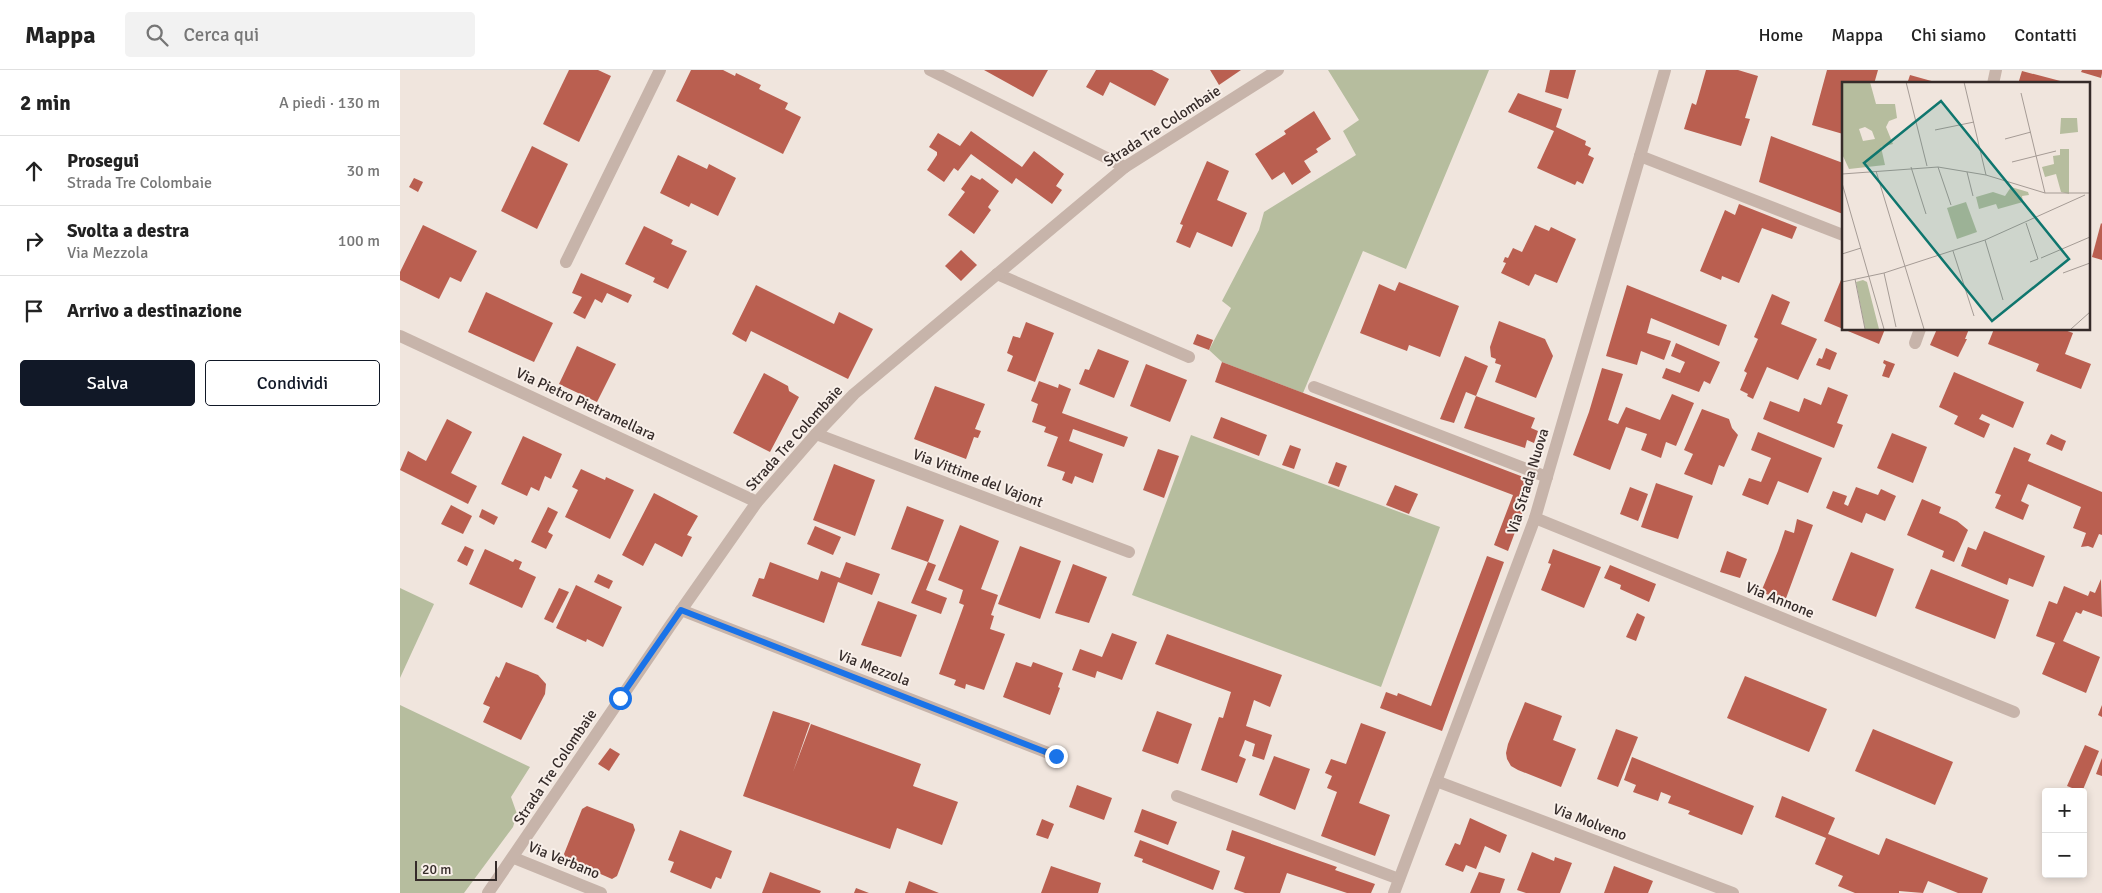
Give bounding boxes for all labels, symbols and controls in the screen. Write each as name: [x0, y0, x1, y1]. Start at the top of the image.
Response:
search box: [125, 12, 475, 57]
text: Mappa: [25, 20, 95, 50]
icon: search: [143, 21, 171, 49]
text: Cerca qui: [183, 23, 259, 47]
text: Home: [1758, 24, 1803, 46]
text: Mappa: [1831, 24, 1883, 46]
text: Chi siamo: [1911, 24, 1986, 46]
text: Contatti: [2014, 24, 2077, 46]
street label: Strada Tre Colombaie: [1100, 81, 1224, 171]
inset map: [1842, 82, 2090, 330]
text: 2 min: [20, 90, 71, 116]
text: A piedi · 130 m: [279, 93, 380, 113]
text: Prosegui: [67, 149, 139, 173]
icon: ahead: [20, 157, 48, 185]
text: 30 m: [346, 161, 380, 181]
text: Strada Tre Colombaie: [67, 173, 212, 193]
text: Svolta a destra: [67, 219, 189, 243]
icon: right: [20, 227, 48, 255]
text: 100 m: [338, 231, 380, 251]
text: Via Mezzola: [67, 243, 148, 263]
icon: arrive: [20, 297, 48, 325]
text: Arrivo a destinazione: [67, 299, 242, 323]
button: Salva: [20, 360, 195, 406]
button: Condividi: [205, 360, 380, 406]
street label: Via Pietro Pietramellara: [513, 364, 659, 444]
street label: Strada Tre Colombaie: [742, 381, 846, 495]
street label: Via Strada Nuova: [1503, 426, 1553, 536]
street label: Via Vittime del Vajont: [910, 445, 1046, 511]
street label: Via Annone: [1743, 578, 1817, 622]
street label: Via Mezzola: [835, 646, 913, 690]
route start: [609, 687, 632, 710]
street label: Strada Tre Colombaie: [510, 706, 600, 828]
route end: [1045, 745, 1068, 768]
map controls: [2042, 788, 2087, 878]
button: +: [2042, 788, 2087, 833]
street label: Via Molveno: [1550, 800, 1630, 844]
button: −: [2042, 833, 2087, 878]
street label: Via Verbano: [525, 837, 603, 883]
scale bar: [415, 858, 498, 881]
text: 20 m: [422, 861, 451, 878]

